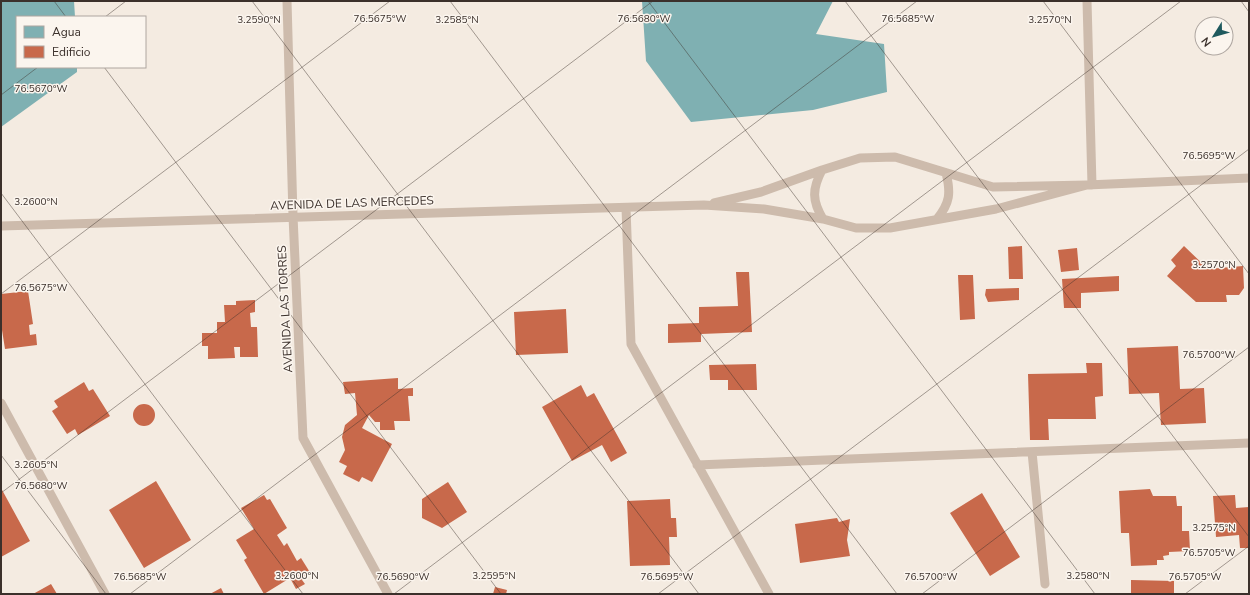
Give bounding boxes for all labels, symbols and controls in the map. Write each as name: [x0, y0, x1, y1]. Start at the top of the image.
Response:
text: 76.5675°W: [353, 12, 407, 26]
text: 76.5680°W: [617, 12, 671, 26]
text: 76.5685°W: [881, 12, 935, 26]
text: 3.2590°N: [237, 13, 281, 27]
text: 3.2585°N: [435, 13, 479, 27]
text: 3.2570°N: [1028, 13, 1072, 27]
legend: [16, 16, 146, 68]
north arrow: [1194, 16, 1234, 56]
text: Agua: [52, 24, 81, 40]
text: N: [1198, 34, 1215, 50]
text: Edificio: [52, 44, 91, 60]
text: 76.5670°W: [14, 82, 68, 96]
text: 76.5695°W: [1182, 149, 1236, 163]
street label: AVENIDA DE LAS MERCEDES: [270, 192, 434, 214]
text: 3.2600°N: [14, 195, 58, 209]
street label: AVENIDA LAS TORRES: [274, 245, 296, 373]
text: 3.2570°N: [1192, 258, 1236, 272]
text: 76.5675°W: [14, 281, 68, 295]
text: 76.5700°W: [1182, 348, 1236, 362]
text: 3.2605°N: [14, 458, 58, 472]
text: 76.5680°W: [14, 479, 68, 493]
text: 3.2575°N: [1192, 521, 1236, 535]
text: 76.5705°W: [1182, 546, 1236, 560]
text: 3.2600°N: [275, 569, 319, 583]
text: 3.2595°N: [472, 569, 516, 583]
text: 3.2580°N: [1066, 569, 1110, 583]
text: 76.5685°W: [113, 570, 167, 584]
text: 76.5690°W: [376, 570, 430, 584]
text: 76.5695°W: [640, 570, 694, 584]
text: 76.5700°W: [904, 570, 958, 584]
text: 76.5705°W: [1168, 570, 1222, 584]

